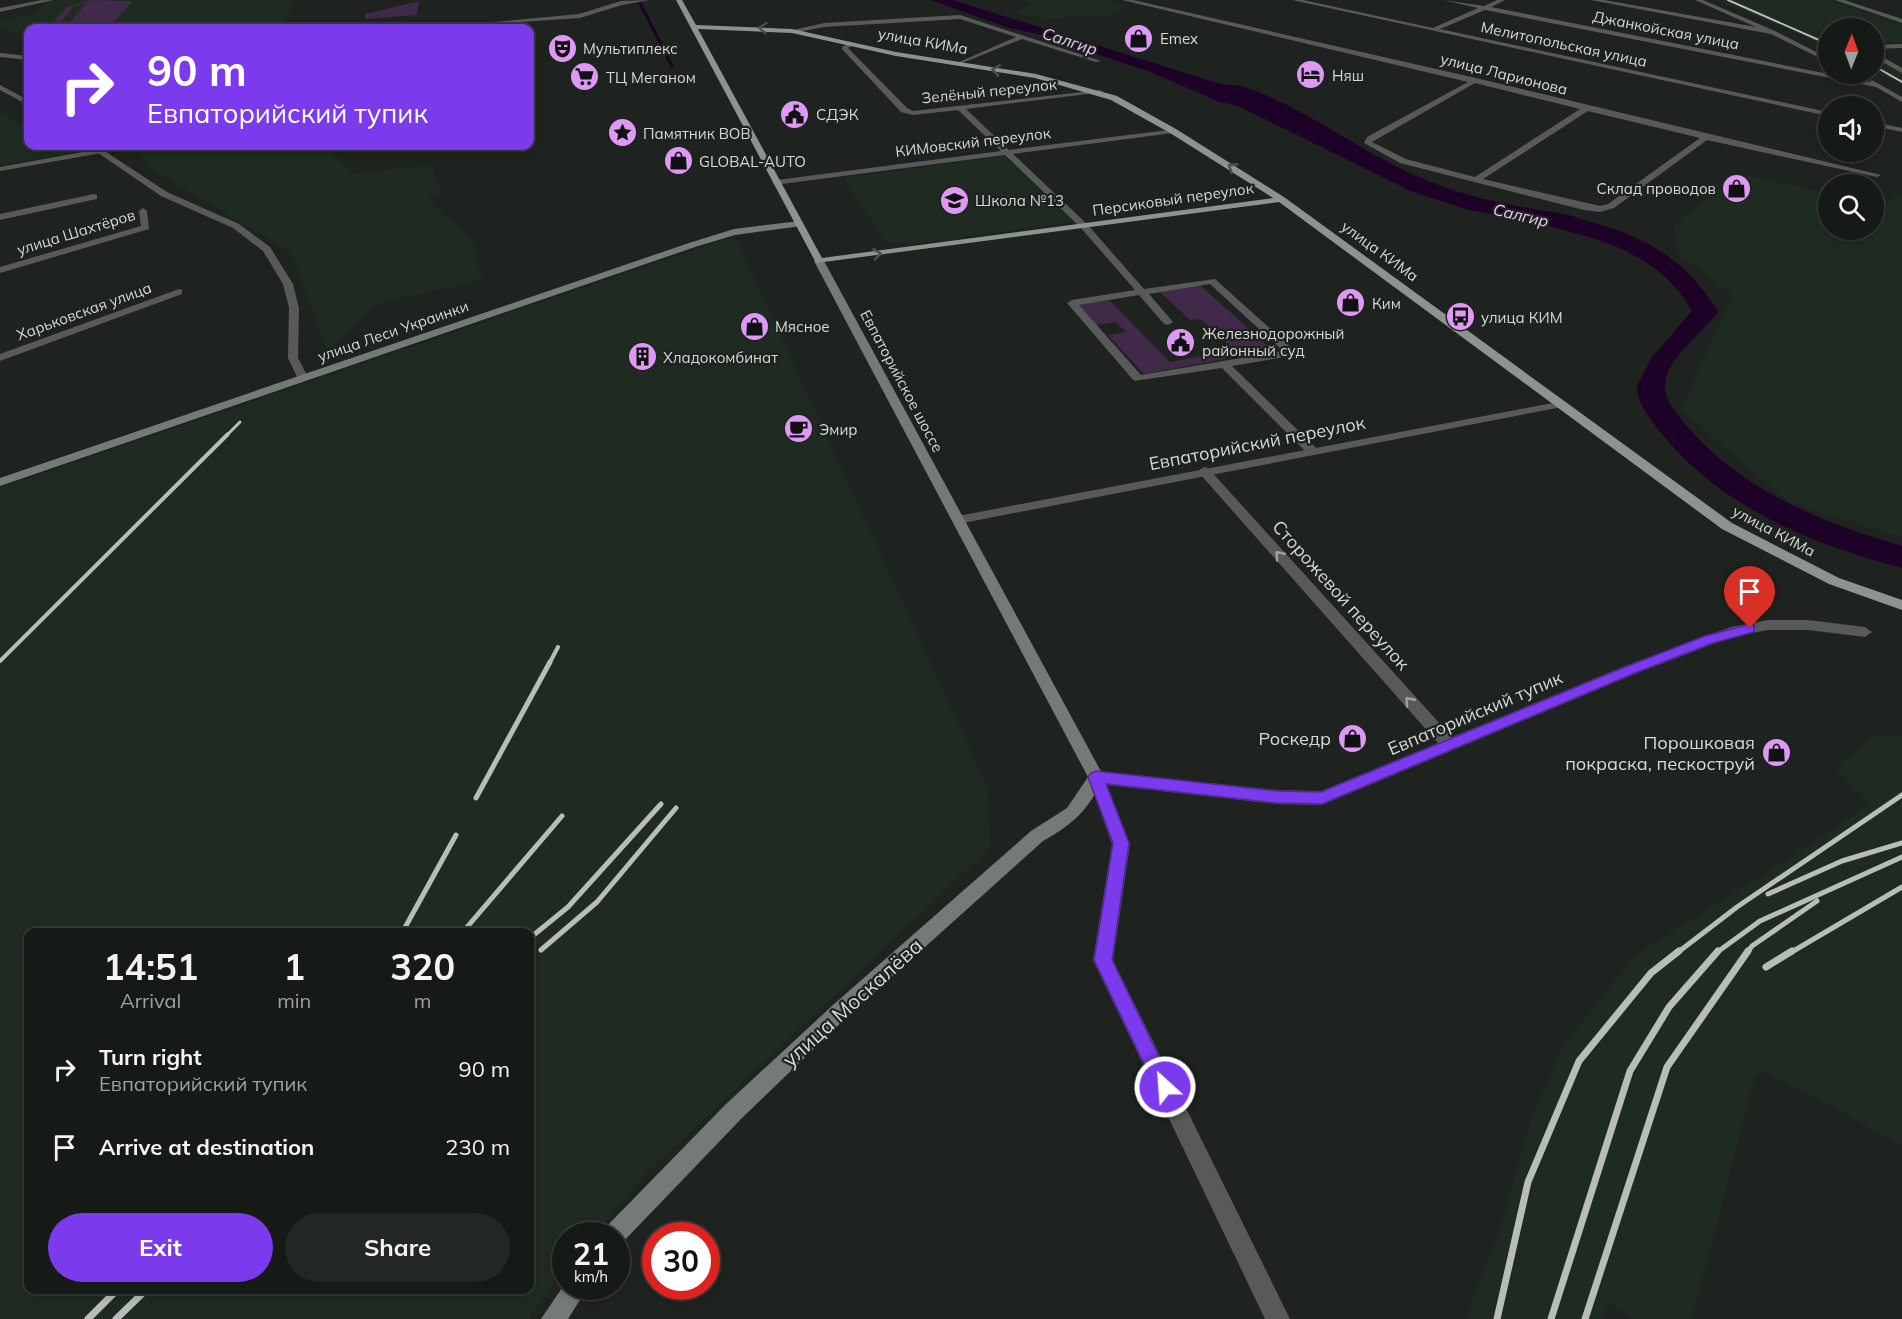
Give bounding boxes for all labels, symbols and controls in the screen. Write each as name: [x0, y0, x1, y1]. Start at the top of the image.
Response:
street label: Джанкойская улица: [1591, 6, 1741, 54]
street label: Мелитопольская улица: [1479, 17, 1649, 71]
north arrow: [1818, 18, 1884, 84]
map controls: [1818, 18, 1884, 240]
one-way arrow: [759, 22, 768, 35]
shop icon: Emex: [1123, 22, 1155, 54]
water label: Салгир: [1040, 23, 1100, 59]
street label: улица КИМа: [877, 24, 969, 58]
place label: Emex: [1160, 29, 1198, 48]
theatre icon: Мультиплекс: [546, 32, 578, 64]
place label: Мультиплекс: [583, 39, 678, 58]
text: 90 m: [147, 44, 247, 97]
icon: right: [48, 48, 126, 126]
street label: улица Ларионова: [1439, 49, 1569, 99]
hotel icon: Няш: [1295, 59, 1327, 91]
supermarket icon: ТЦ Меганом: [569, 61, 601, 93]
one-way arrow: [992, 64, 1002, 77]
place label: Няш: [1332, 66, 1364, 85]
place label: ТЦ Меганом: [606, 68, 696, 87]
street label: Зелёный переулок: [920, 74, 1059, 108]
text: Евпаторийский тупик: [147, 96, 428, 130]
button: sound: [1818, 96, 1884, 162]
public building icon: СДЭК: [779, 98, 811, 130]
place label: СДЭК: [816, 105, 859, 124]
place icon: Памятник ВОВ: [606, 117, 638, 149]
street label: КИМовский переулок: [894, 123, 1053, 161]
place label: Памятник ВОВ: [643, 124, 751, 143]
shop icon: GLOBAL-AUTO: [662, 145, 694, 177]
place label: GLOBAL-AUTO: [699, 152, 806, 171]
one-way arrow: [1228, 163, 1239, 174]
shop icon: Склад проводов: [1721, 172, 1753, 204]
button: search: [1818, 174, 1884, 240]
street label: Персиковый переулок: [1091, 178, 1256, 220]
place label: Склад проводов: [1597, 179, 1716, 198]
school or university icon: Школа №13: [938, 184, 970, 216]
place label: Школа №13: [975, 191, 1064, 210]
water label: Салгир: [1491, 199, 1551, 231]
street label: улица Шахтёров: [15, 205, 137, 259]
street label: улица КИМа: [1338, 217, 1422, 285]
one-way arrow: [872, 248, 882, 260]
street label: Харьковская улица: [14, 278, 154, 344]
shop icon: Ким: [1335, 287, 1367, 319]
place label: Ким: [1372, 294, 1401, 313]
street label: улица Леси Украинки: [315, 296, 471, 366]
bus stop icon: улица КИМ: [1444, 301, 1476, 333]
street label: Евпаторийское шоссе: [856, 306, 948, 456]
place label: улица КИМ: [1481, 308, 1563, 327]
shop icon: Мясное: [738, 310, 770, 342]
place label: Мясное: [775, 317, 830, 336]
place label: Железнодорожный районный суд: [1202, 324, 1344, 360]
public building icon: Железнодорожный районный суд: [1165, 326, 1197, 358]
building icon: Хладокомбинат: [626, 341, 658, 373]
place label: Хладокомбинат: [663, 348, 778, 367]
street label: Евпаторийский переулок: [1147, 411, 1367, 475]
cafe icon: Эмир: [782, 413, 814, 445]
place label: Эмир: [819, 420, 858, 439]
street label: улица КИМа: [1729, 501, 1819, 561]
street label: Сторожевой переулок: [1267, 515, 1415, 675]
one-way arrow: [1275, 551, 1286, 562]
pin: [1724, 566, 1775, 628]
icon: arrive: [1733, 575, 1766, 608]
street label: Евпаторийский тупик: [1384, 666, 1566, 760]
one-way arrow: [1405, 697, 1416, 708]
shop icon: Роскедр: [1336, 722, 1368, 754]
place label: Роскедр: [1258, 727, 1331, 750]
place label: Порошковая покраска, пескоструй: [1565, 731, 1755, 775]
shop icon: Порошковая покраска, пескоструй: [1760, 736, 1792, 768]
street label: улица Москалёва: [776, 932, 928, 1072]
text: 14:51: [103, 944, 198, 989]
text: 1: [283, 944, 305, 989]
text: 320: [390, 944, 455, 989]
text: Arrival: [120, 988, 181, 1013]
text: min: [277, 988, 311, 1013]
text: m: [414, 988, 431, 1013]
text: Turn right: [99, 1043, 202, 1071]
icon: right: [48, 1053, 81, 1086]
text: 90 m: [459, 1055, 510, 1083]
position arrow: [1133, 1055, 1197, 1119]
text: Евпаторийский тупик: [99, 1071, 307, 1096]
icon: arrive: [48, 1131, 81, 1164]
text: Arrive at destination: [99, 1133, 314, 1161]
text: 230 m: [445, 1133, 510, 1161]
button: Exit: [48, 1213, 273, 1282]
button: Share: [285, 1213, 510, 1282]
speed limit sign: 30: [642, 1222, 720, 1300]
text: 21: [573, 1235, 609, 1273]
text: km/h: [574, 1267, 608, 1286]

